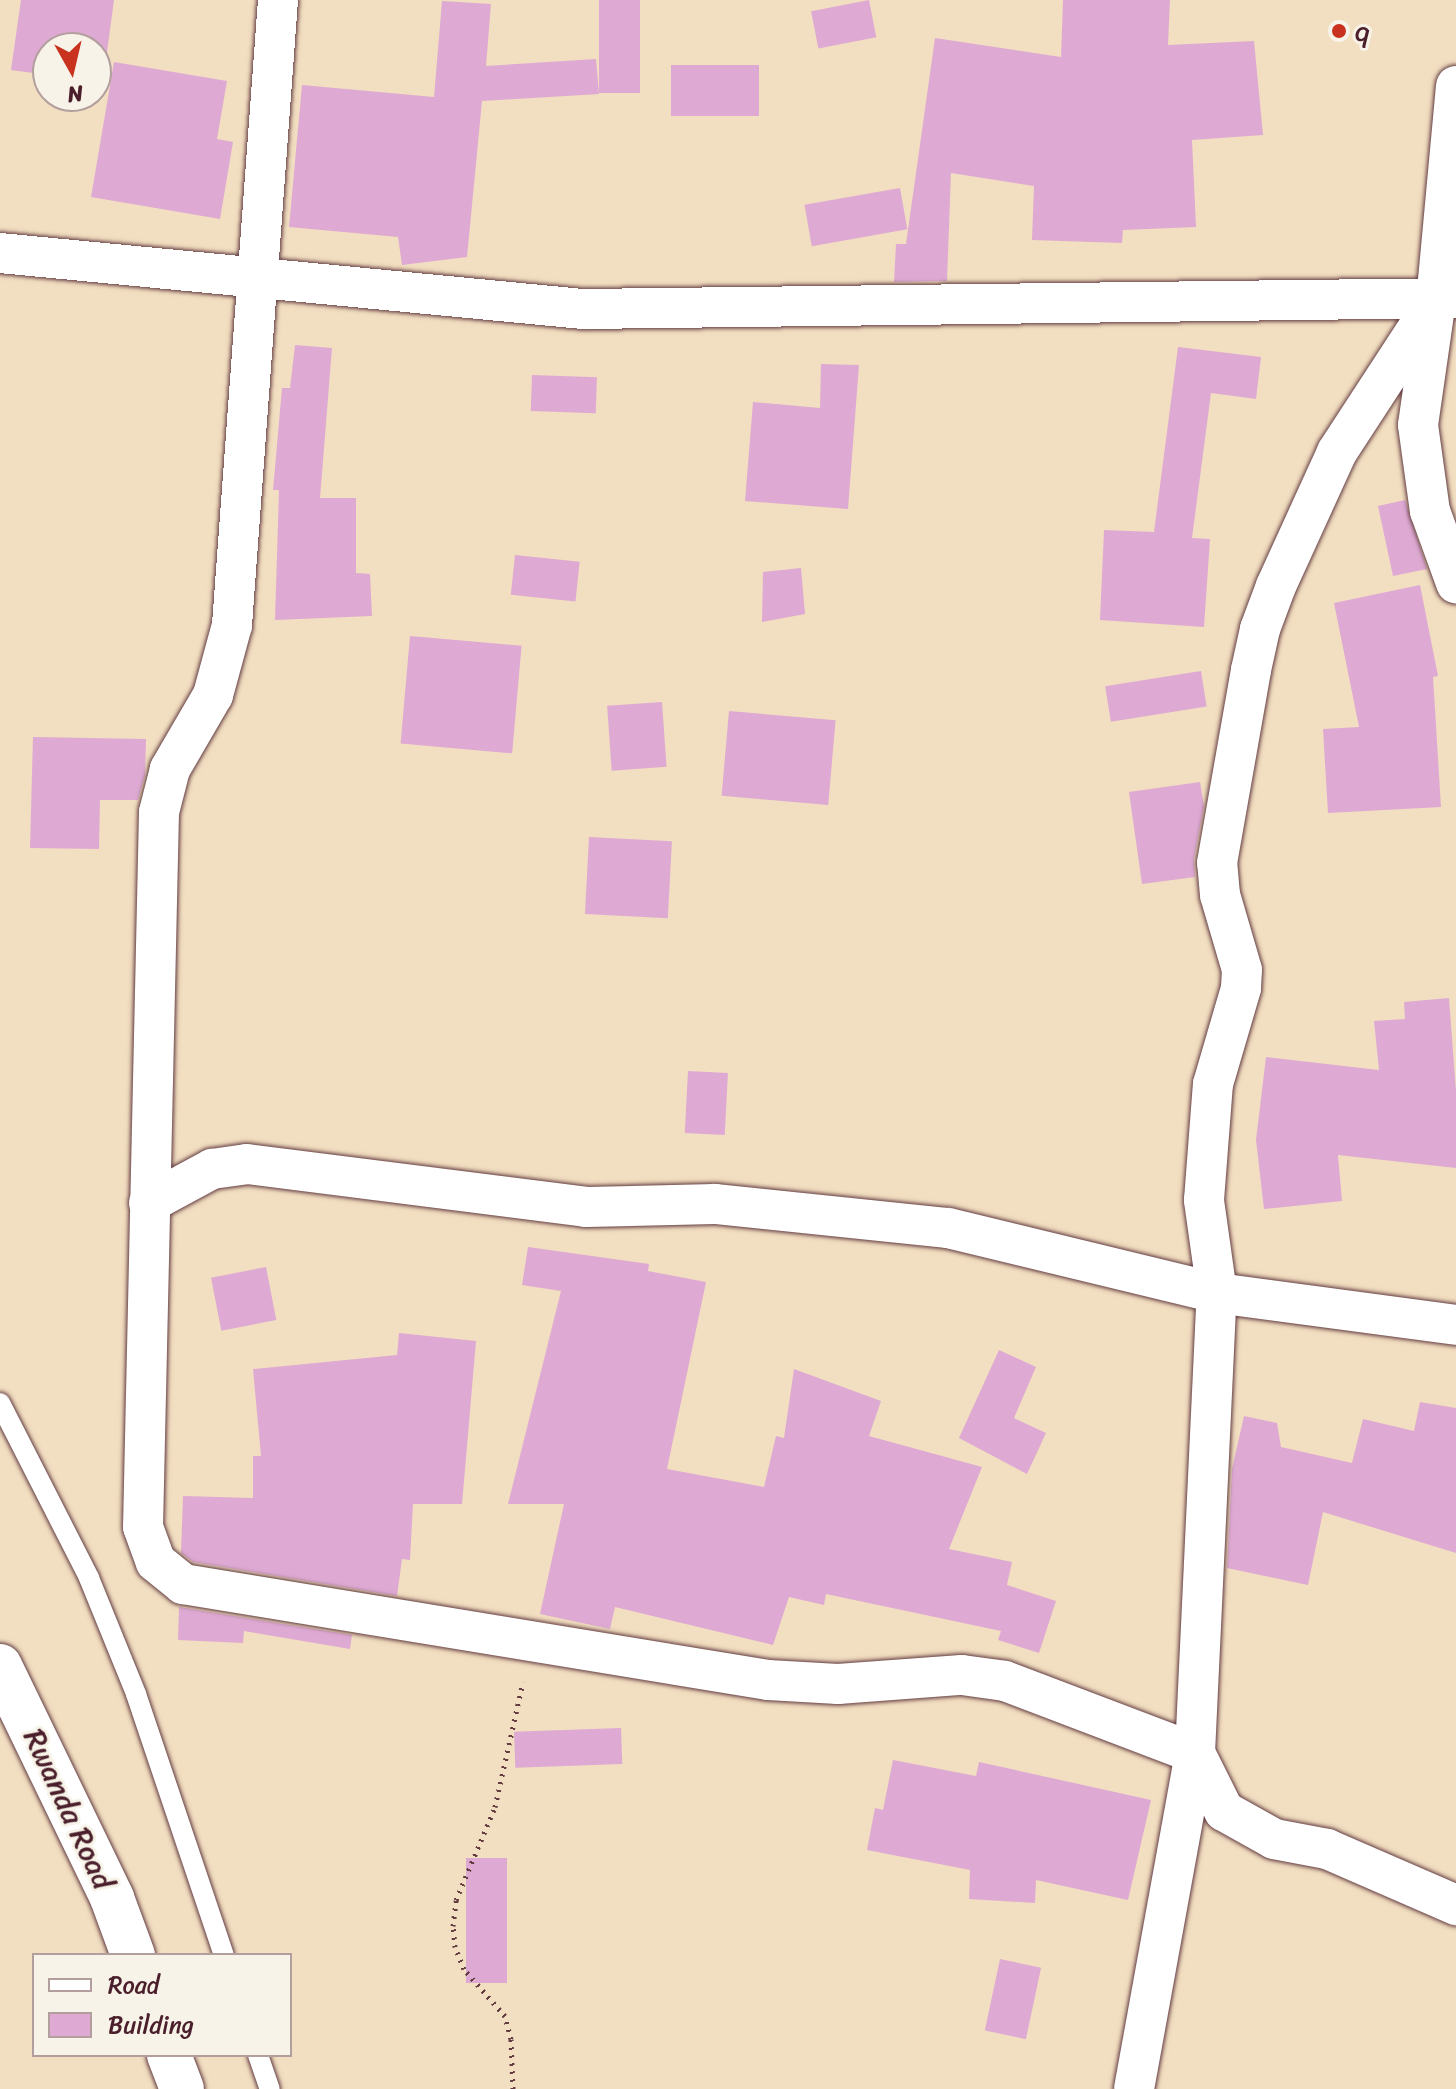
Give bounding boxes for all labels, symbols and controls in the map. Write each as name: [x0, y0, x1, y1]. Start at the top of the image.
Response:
place label: q: [1355, 13, 1370, 49]
marker: q: [1330, 22, 1348, 40]
north arrow: [32, 32, 112, 112]
text: N: [65, 74, 85, 115]
street label: Rwanda Road: [16, 1723, 122, 1895]
legend: [32, 1953, 292, 2057]
text: Road: [108, 1964, 159, 2006]
text: Building: [108, 2004, 194, 2046]

